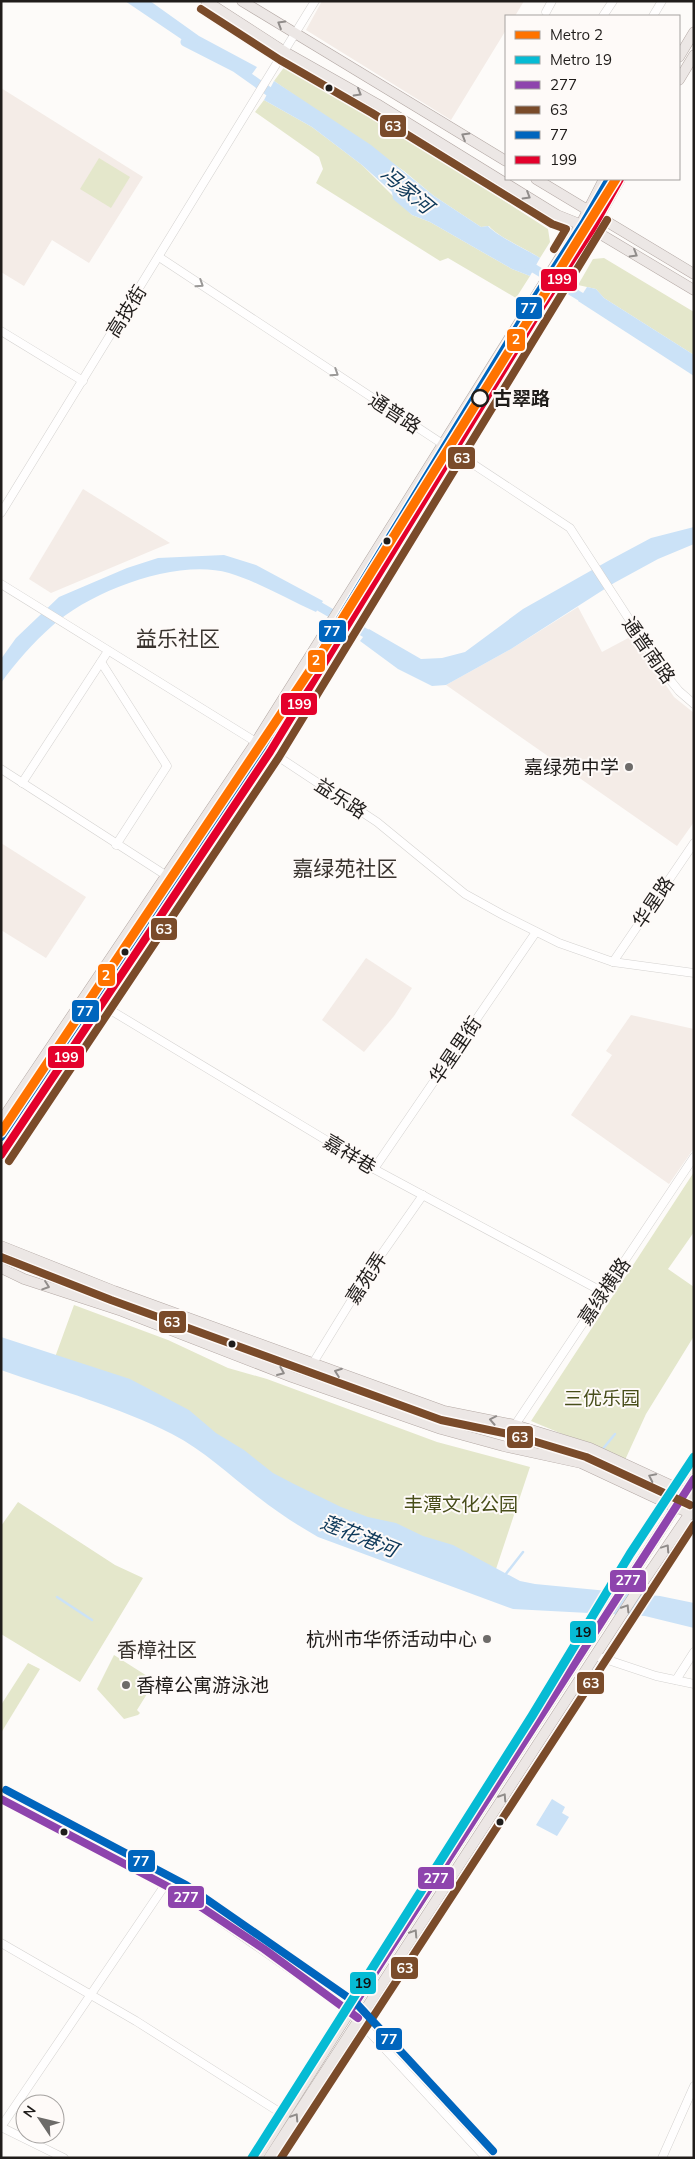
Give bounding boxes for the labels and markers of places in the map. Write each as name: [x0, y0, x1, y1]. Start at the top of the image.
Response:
unlabelled marker: [324, 83, 334, 93]
place label: 古翠路: [493, 386, 550, 410]
marker: 古翠路: [471, 389, 489, 407]
unlabelled marker: [382, 536, 392, 546]
place label: 嘉绿苑中学: [524, 755, 619, 779]
marker: 嘉绿苑中学: [623, 761, 635, 773]
unlabelled marker: [120, 947, 130, 957]
unlabelled marker: [227, 1339, 237, 1349]
place label: 杭州市华侨活动中心: [306, 1627, 477, 1651]
marker: 杭州市华侨活动中心: [481, 1633, 493, 1645]
place label: 香樟公寓游泳池: [136, 1673, 269, 1697]
marker: 香樟公寓游泳池: [120, 1679, 132, 1691]
unlabelled marker: [495, 1817, 505, 1827]
unlabelled marker: [59, 1827, 69, 1837]

